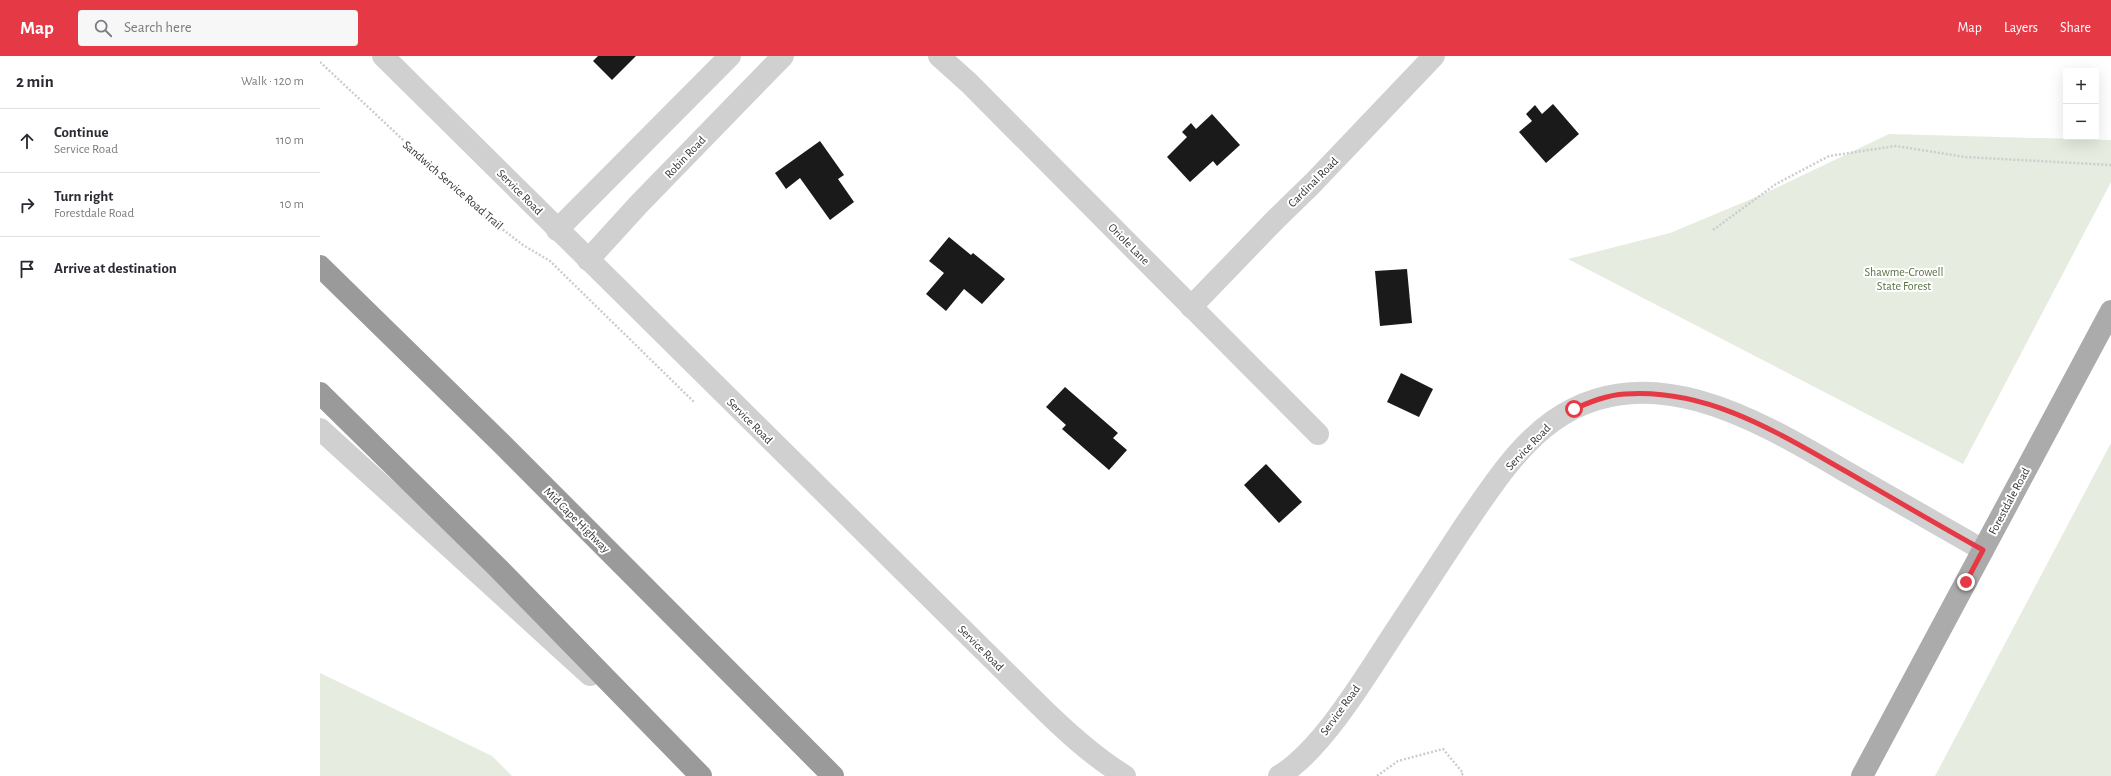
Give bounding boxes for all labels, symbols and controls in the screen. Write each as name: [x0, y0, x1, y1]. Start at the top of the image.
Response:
search box: [78, 10, 358, 46]
icon: search: [92, 17, 114, 39]
text: Map: [20, 19, 54, 38]
text: Search here: [124, 20, 192, 35]
text: Map: [1957, 21, 1982, 35]
text: Layers: [2004, 21, 2038, 35]
text: Share: [2060, 21, 2091, 35]
map controls: [2063, 68, 2099, 140]
button: +: [2063, 68, 2099, 104]
text: 2 min: [16, 73, 54, 90]
text: Walk · 120 m: [241, 75, 304, 88]
button: −: [2063, 104, 2099, 140]
text: Continue: [54, 125, 109, 140]
icon: ahead: [16, 130, 38, 152]
text: 110 m: [276, 134, 304, 147]
street label: Robin Road: [662, 134, 708, 180]
street label: Sandwich Service Road Trail: [401, 138, 505, 232]
text: Service Road: [54, 143, 118, 156]
street label: Cardinal Road: [1286, 155, 1340, 209]
street label: Service Road: [495, 167, 545, 217]
text: Turn right: [54, 189, 113, 204]
icon: right: [16, 194, 38, 216]
text: 10 m: [280, 198, 304, 211]
text: Forestdale Road: [54, 207, 134, 220]
street label: Oriole Lane: [1106, 221, 1152, 267]
icon: arrive: [16, 258, 38, 280]
text: Arrive at destination: [54, 261, 177, 276]
park label: Shawme-Crowell State Forest: [1864, 266, 1944, 292]
street label: Service Road: [725, 396, 775, 446]
route start: [1565, 400, 1583, 418]
street label: Service Road: [1503, 422, 1553, 472]
street label: Forestdale Road: [1986, 465, 2032, 537]
street label: Mid Cape Highway: [541, 485, 612, 556]
route end: [1957, 573, 1975, 591]
street label: Service Road: [956, 623, 1006, 673]
street label: Service Road: [1318, 683, 1362, 737]

